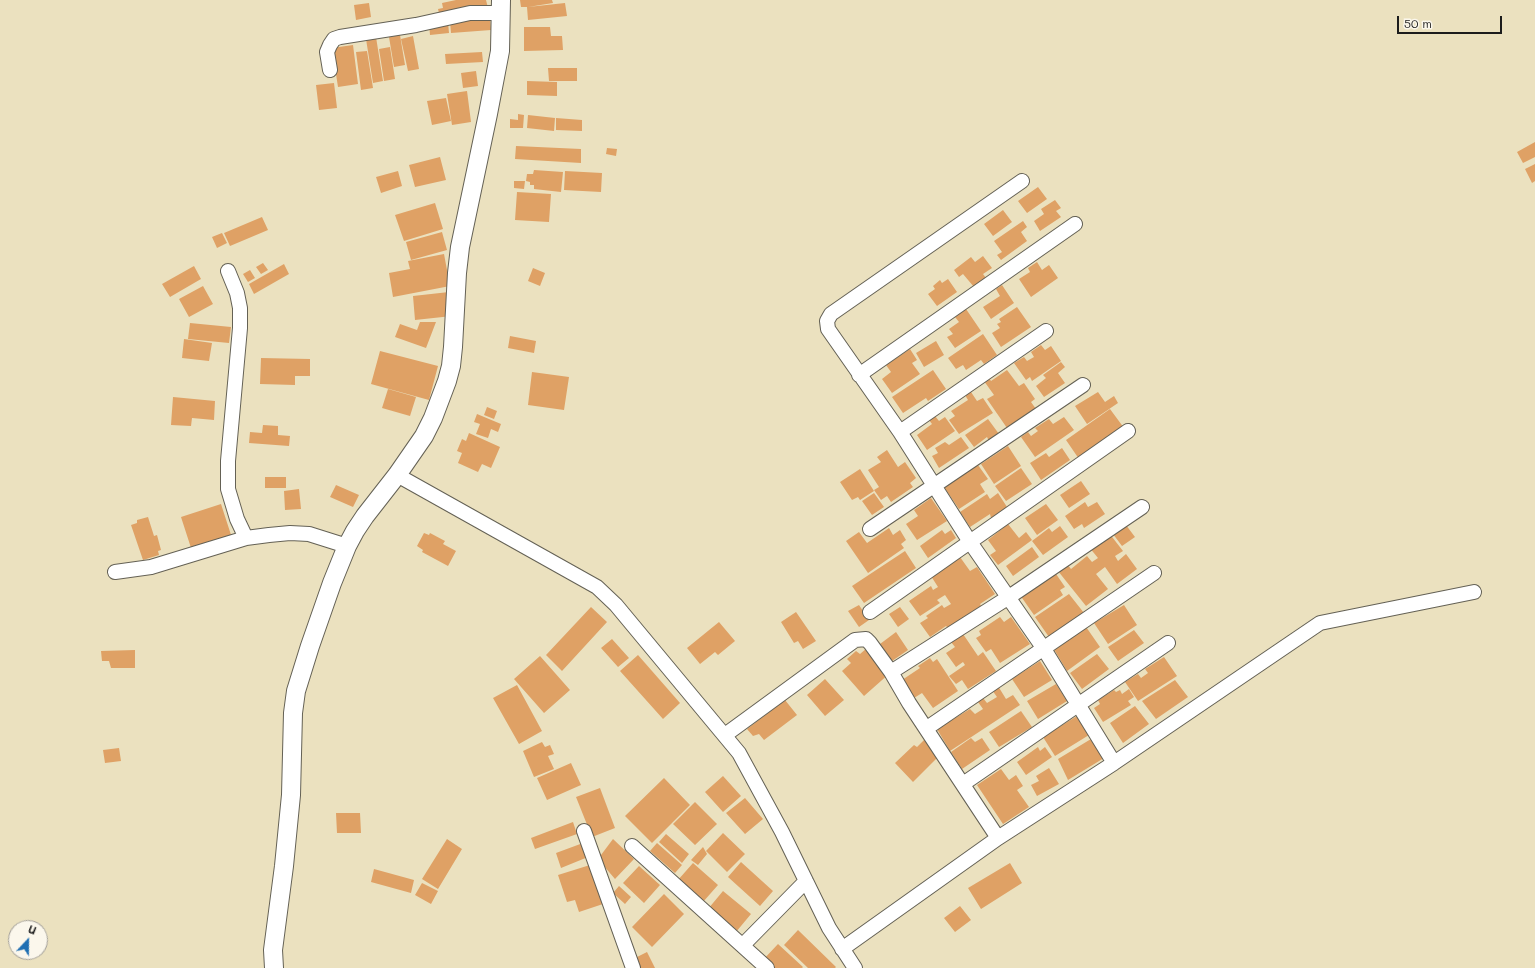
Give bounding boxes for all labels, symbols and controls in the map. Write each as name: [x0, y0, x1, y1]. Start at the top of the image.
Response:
scale bar: [1399, 8, 1504, 34]
text: 50 m: [1404, 15, 1432, 31]
north arrow: [8, 920, 48, 960]
text: U: [26, 921, 39, 938]

